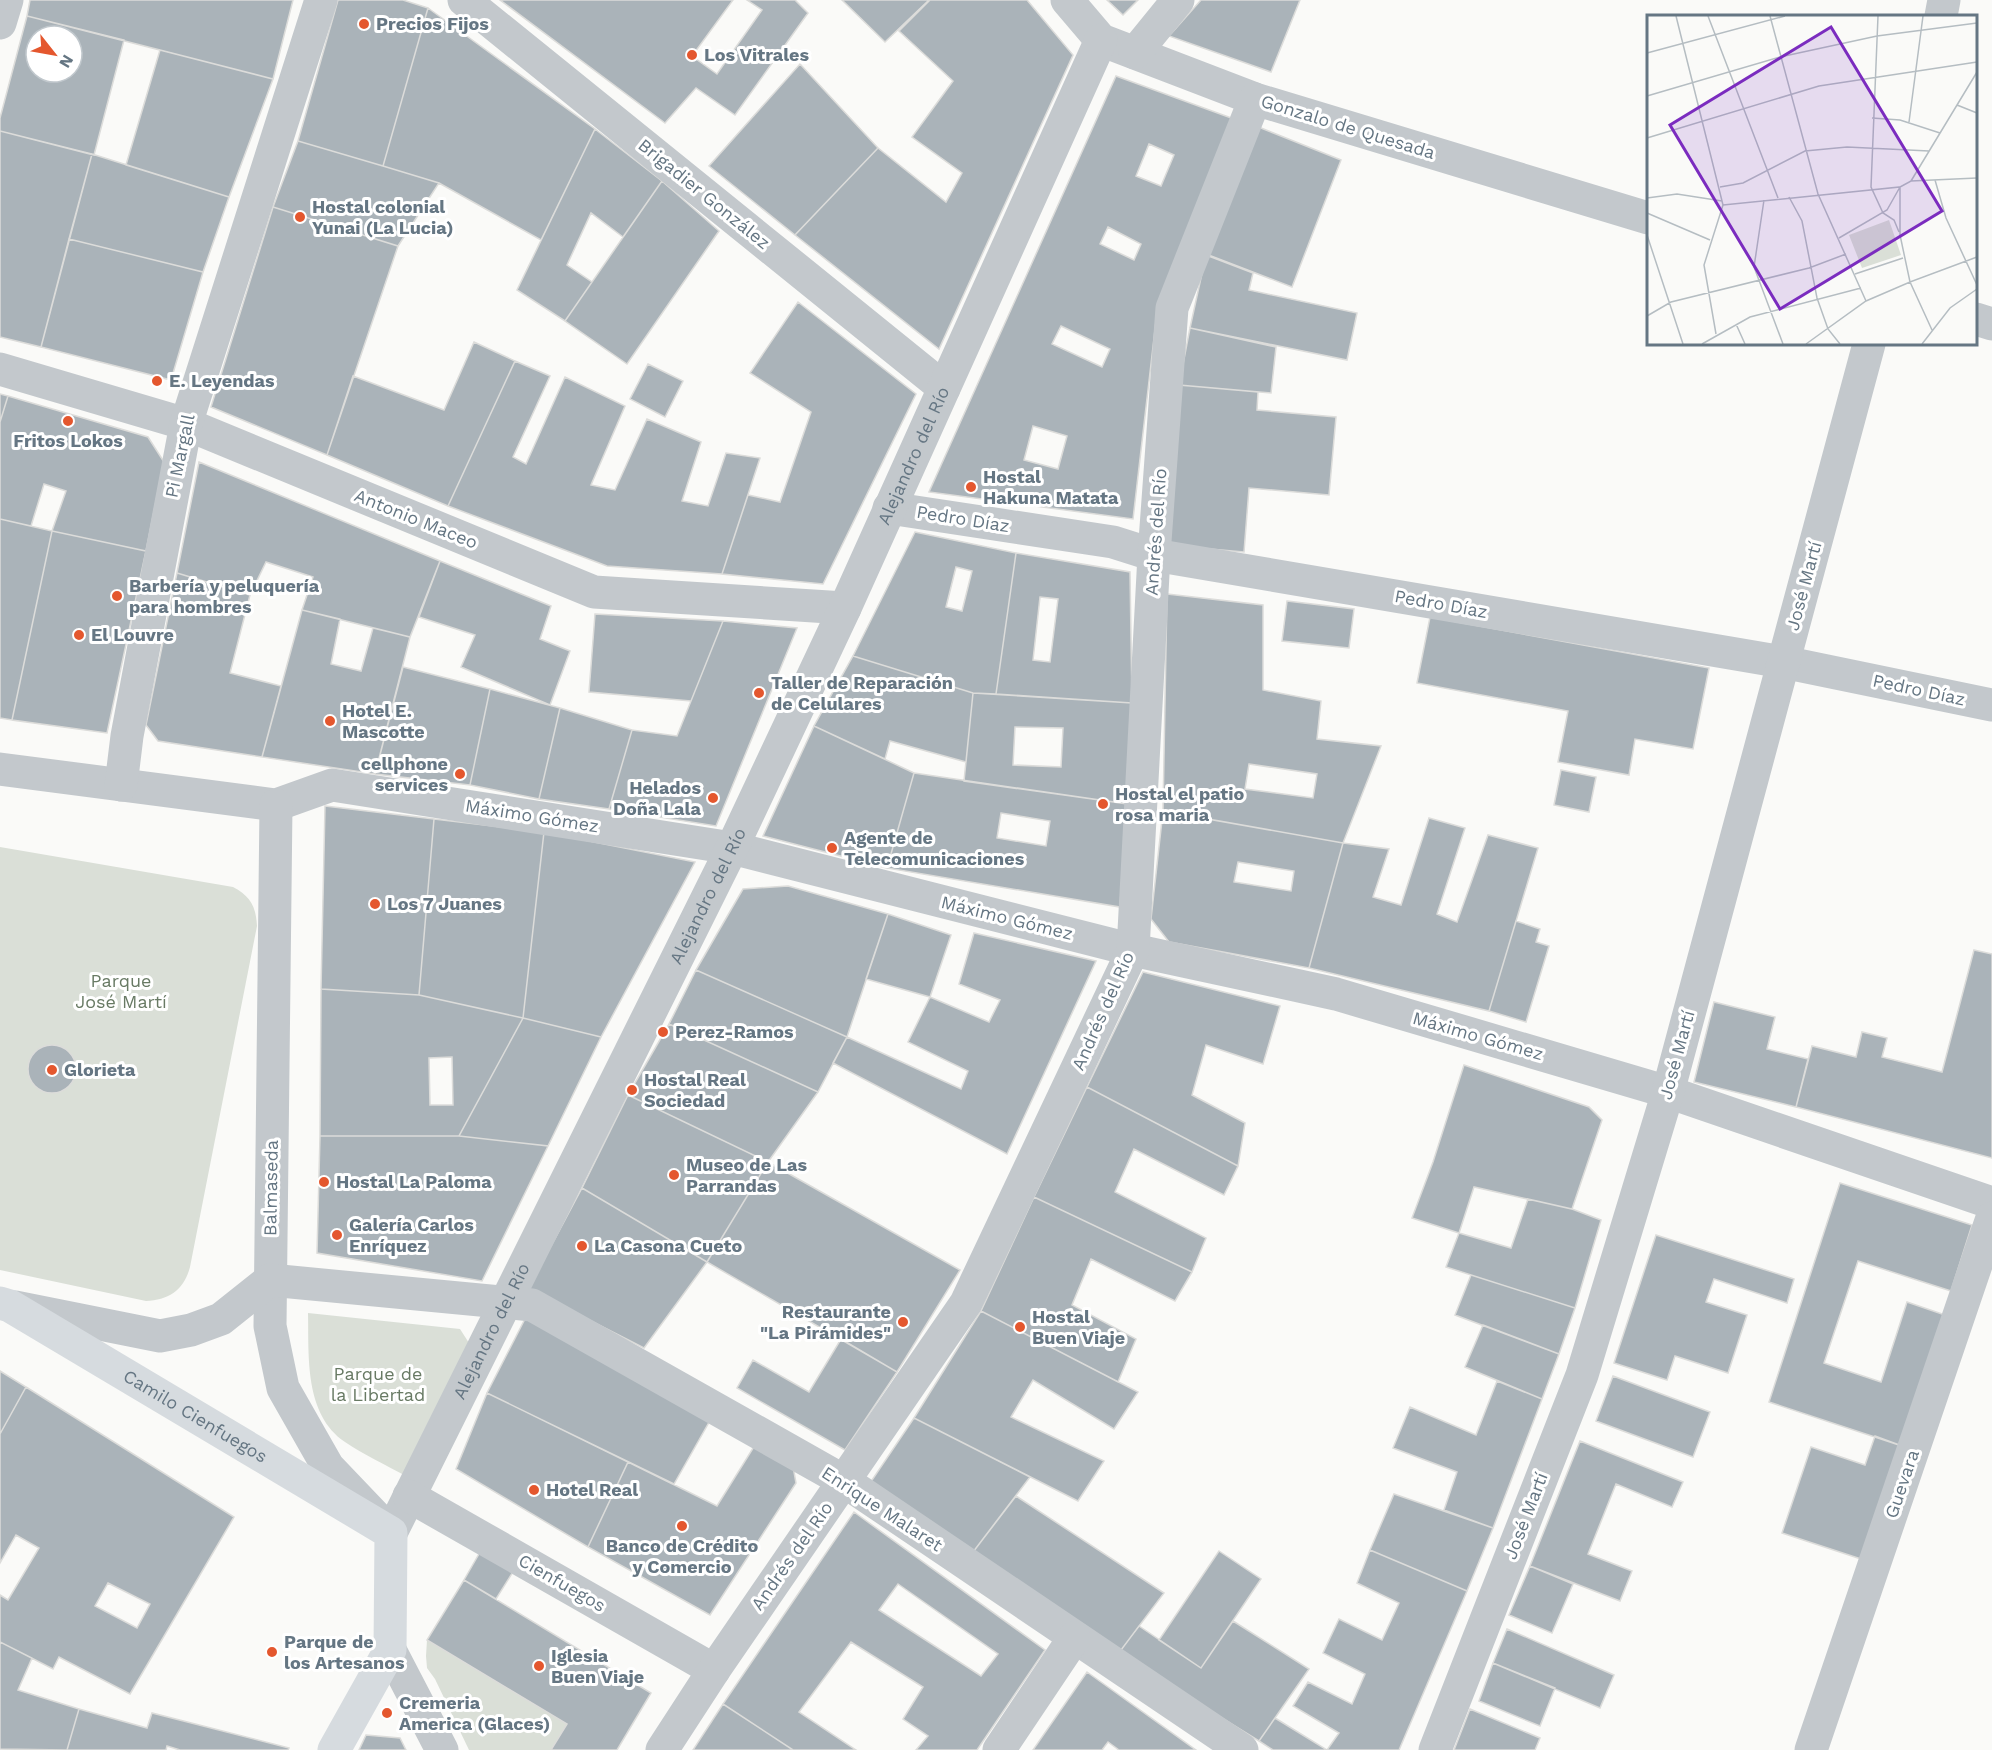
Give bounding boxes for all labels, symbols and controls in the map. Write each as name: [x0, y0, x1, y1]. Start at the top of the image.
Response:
place label: Precios Fijos: [376, 13, 489, 34]
inset map: [1647, 15, 1977, 345]
marker: Precios Fijos: [357, 17, 371, 31]
north arrow: [24, 24, 84, 84]
place label: Los Vitrales: [704, 44, 810, 65]
marker: Los Vitrales: [685, 48, 699, 62]
text: N: [55, 51, 78, 71]
street label: Gonzalo de Quesada: [1258, 90, 1438, 163]
street label: Brigadier González: [634, 134, 774, 253]
place label: Hostal colonial Yunai (La Lucia): [312, 196, 453, 238]
marker: Hostal colonial Yunai (La Lucia): [293, 210, 307, 224]
place label: E. Leyendas: [169, 370, 275, 391]
marker: E. Leyendas: [150, 374, 164, 388]
street label: Alejandro del Río: [873, 383, 953, 528]
street label: Pi Margall: [160, 412, 199, 500]
marker: Fritos Lokos: [61, 414, 75, 428]
place label: Fritos Lokos: [13, 430, 123, 451]
place label: Hostal Hakuna Matata: [983, 466, 1119, 508]
street label: Andrés del Río: [1141, 468, 1170, 596]
marker: Hostal Hakuna Matata: [964, 480, 978, 494]
street label: Antonio Maceo: [352, 484, 481, 553]
street label: Pedro Díaz: [915, 501, 1011, 536]
street label: José Martí: [1782, 539, 1826, 633]
place label: Barbería y peluquería para hombres: [129, 575, 320, 617]
street label: Pedro Díaz: [1393, 585, 1489, 622]
marker: Barbería y peluquería para hombres: [110, 589, 124, 603]
place label: El Louvre: [91, 624, 174, 645]
marker: El Louvre: [72, 628, 86, 642]
street label: Pedro Díaz: [1871, 669, 1967, 710]
place label: Taller de Reparación de Celulares: [771, 672, 953, 714]
marker: Taller de Reparación de Celulares: [752, 686, 766, 700]
place label: Hotel E. Mascotte: [342, 700, 425, 742]
marker: Hotel E. Mascotte: [323, 714, 337, 728]
place label: cellphone services: [361, 753, 448, 795]
marker: cellphone services: [453, 767, 467, 781]
place label: Helados Doña Lala: [613, 777, 702, 819]
place label: Hostal el patio rosa maria: [1115, 783, 1244, 825]
marker: Helados Doña Lala: [706, 791, 720, 805]
street label: Máximo Gómez: [464, 795, 600, 836]
marker: Hostal el patio rosa maria: [1096, 797, 1110, 811]
street label: Alejandro del Río: [665, 824, 750, 967]
place label: Agente de Telecomunicaciones: [844, 827, 1025, 869]
marker: Agente de Telecomunicaciones: [825, 841, 839, 855]
street label: Máximo Gómez: [939, 891, 1075, 944]
place label: Los 7 Juanes: [387, 893, 502, 914]
marker: Los 7 Juanes: [368, 897, 382, 911]
street label: Andrés del Río: [1067, 948, 1138, 1073]
park label: Parque José Martí: [75, 970, 167, 1012]
street label: Máximo Gómez: [1410, 1007, 1546, 1064]
street label: José Martí: [1655, 1008, 1699, 1102]
place label: Perez-Ramos: [675, 1021, 794, 1042]
marker: Perez-Ramos: [656, 1025, 670, 1039]
place label: Glorieta: [64, 1059, 136, 1080]
marker: Glorieta: [45, 1063, 59, 1077]
place label: Hostal Real Sociedad: [644, 1069, 746, 1111]
marker: Hostal Real Sociedad: [625, 1083, 639, 1097]
street label: Balmaseda: [259, 1140, 282, 1236]
place label: Museo de Las Parrandas: [686, 1154, 807, 1196]
marker: Museo de Las Parrandas: [667, 1168, 681, 1182]
place label: Hostal La Paloma: [336, 1171, 492, 1192]
marker: Hostal La Paloma: [317, 1175, 331, 1189]
place label: Galería Carlos Enríquez: [349, 1214, 474, 1256]
marker: Galería Carlos Enríquez: [330, 1228, 344, 1242]
place label: La Casona Cueto: [594, 1235, 742, 1256]
marker: La Casona Cueto: [575, 1239, 589, 1253]
street label: Alejandro del Río: [448, 1259, 534, 1403]
place label: Restaurante "La Pirámides": [760, 1301, 891, 1343]
place label: Hostal Buen Viaje: [1032, 1306, 1125, 1348]
marker: Restaurante "La Pirámides": [896, 1315, 910, 1329]
marker: Hostal Buen Viaje: [1013, 1320, 1027, 1334]
park label: Parque de la Libertad: [331, 1363, 425, 1405]
street label: Camilo Cienfuegos: [120, 1365, 271, 1467]
street label: Guevara: [1880, 1447, 1923, 1521]
street label: Enrique Malaret: [818, 1462, 947, 1556]
street label: José Martí: [1499, 1469, 1552, 1562]
place label: Hotel Real: [546, 1479, 638, 1500]
marker: Hotel Real: [527, 1483, 541, 1497]
street label: Andrés del Río: [746, 1497, 837, 1614]
marker: Banco de Crédito y Comercio: [675, 1519, 689, 1533]
place label: Banco de Crédito y Comercio: [606, 1535, 758, 1577]
street label: Cienfuegos: [515, 1549, 609, 1616]
place label: Parque de los Artesanos: [284, 1631, 405, 1673]
marker: Parque de los Artesanos: [265, 1645, 279, 1659]
place label: Iglesia Buen Viaje: [551, 1645, 644, 1687]
marker: Iglesia Buen Viaje: [532, 1659, 546, 1673]
place label: Cremeria America (Glaces): [399, 1692, 550, 1734]
marker: Cremeria America (Glaces): [380, 1706, 394, 1720]

